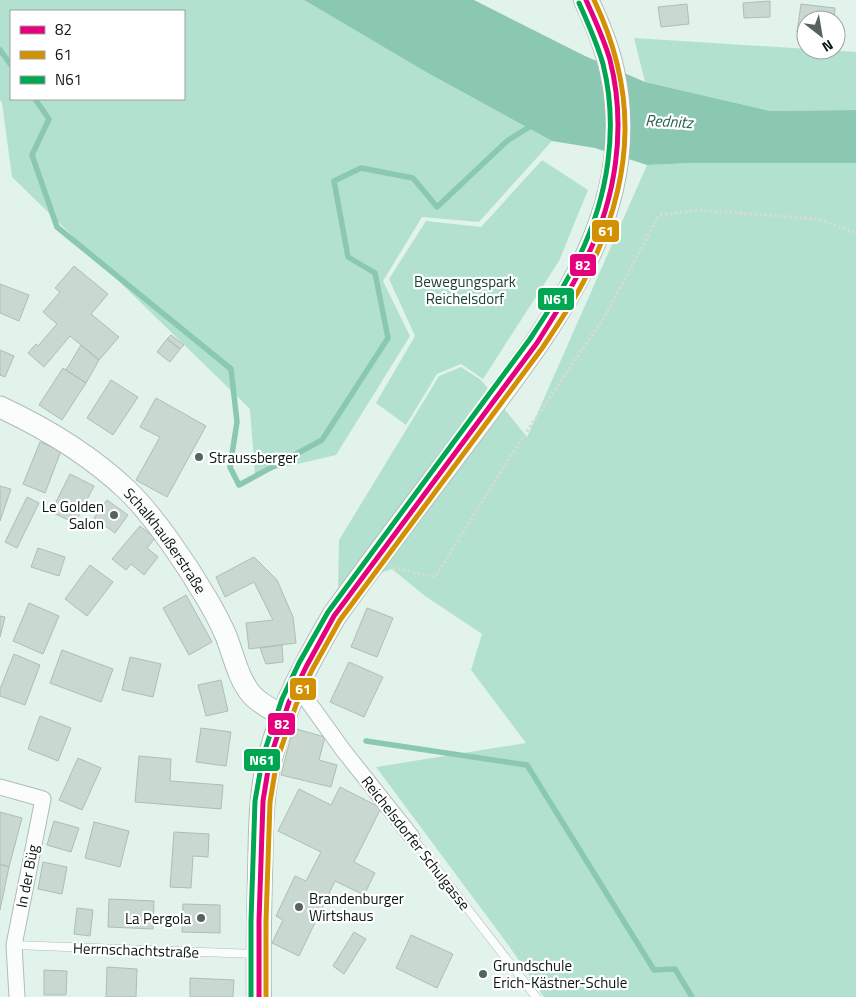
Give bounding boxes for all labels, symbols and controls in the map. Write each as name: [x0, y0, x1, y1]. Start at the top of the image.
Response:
legend: [10, 10, 185, 100]
north arrow: [796, 10, 846, 60]
text: 82: [55, 18, 72, 41]
text: N: [818, 35, 838, 58]
text: 61: [55, 43, 72, 66]
text: N61: [55, 68, 82, 91]
water label: Rednitz: [645, 108, 695, 134]
line badge: 61: [591, 219, 620, 243]
text: 61: [598, 220, 614, 241]
line badge: 82: [569, 253, 597, 277]
text: 82: [575, 254, 591, 275]
park label: Bewegungspark Reichelsdorf: [414, 270, 516, 310]
line badge: N61: [537, 287, 575, 311]
text: N61: [543, 288, 569, 309]
place label: Straussberger: [209, 446, 298, 469]
marker: Straussberger: [193, 451, 205, 463]
street label: Schalkhaußerstraße: [119, 482, 213, 598]
place label: Le Golden Salon: [42, 495, 104, 535]
marker: Le Golden Salon: [108, 509, 120, 521]
line badge: 61: [289, 677, 317, 701]
text: 61: [295, 678, 311, 699]
line badge: 82: [267, 712, 296, 736]
text: 82: [274, 713, 290, 734]
line badge: N61: [243, 748, 281, 772]
text: N61: [249, 749, 275, 770]
street label: Reichelsdorfer Schulgasse: [356, 771, 476, 915]
street label: In der Büg: [10, 842, 44, 910]
place label: Brandenburger Wirtshaus: [309, 887, 404, 927]
marker: Brandenburger Wirtshaus: [293, 901, 305, 913]
place label: La Pergola: [125, 907, 191, 930]
marker: La Pergola: [195, 912, 207, 924]
street label: Herrnschachtstraße: [73, 936, 199, 964]
place label: Grundschule Erich-Kästner-Schule: [493, 954, 627, 994]
marker: Grundschule Erich-Kästner-Schule: [477, 968, 489, 980]

